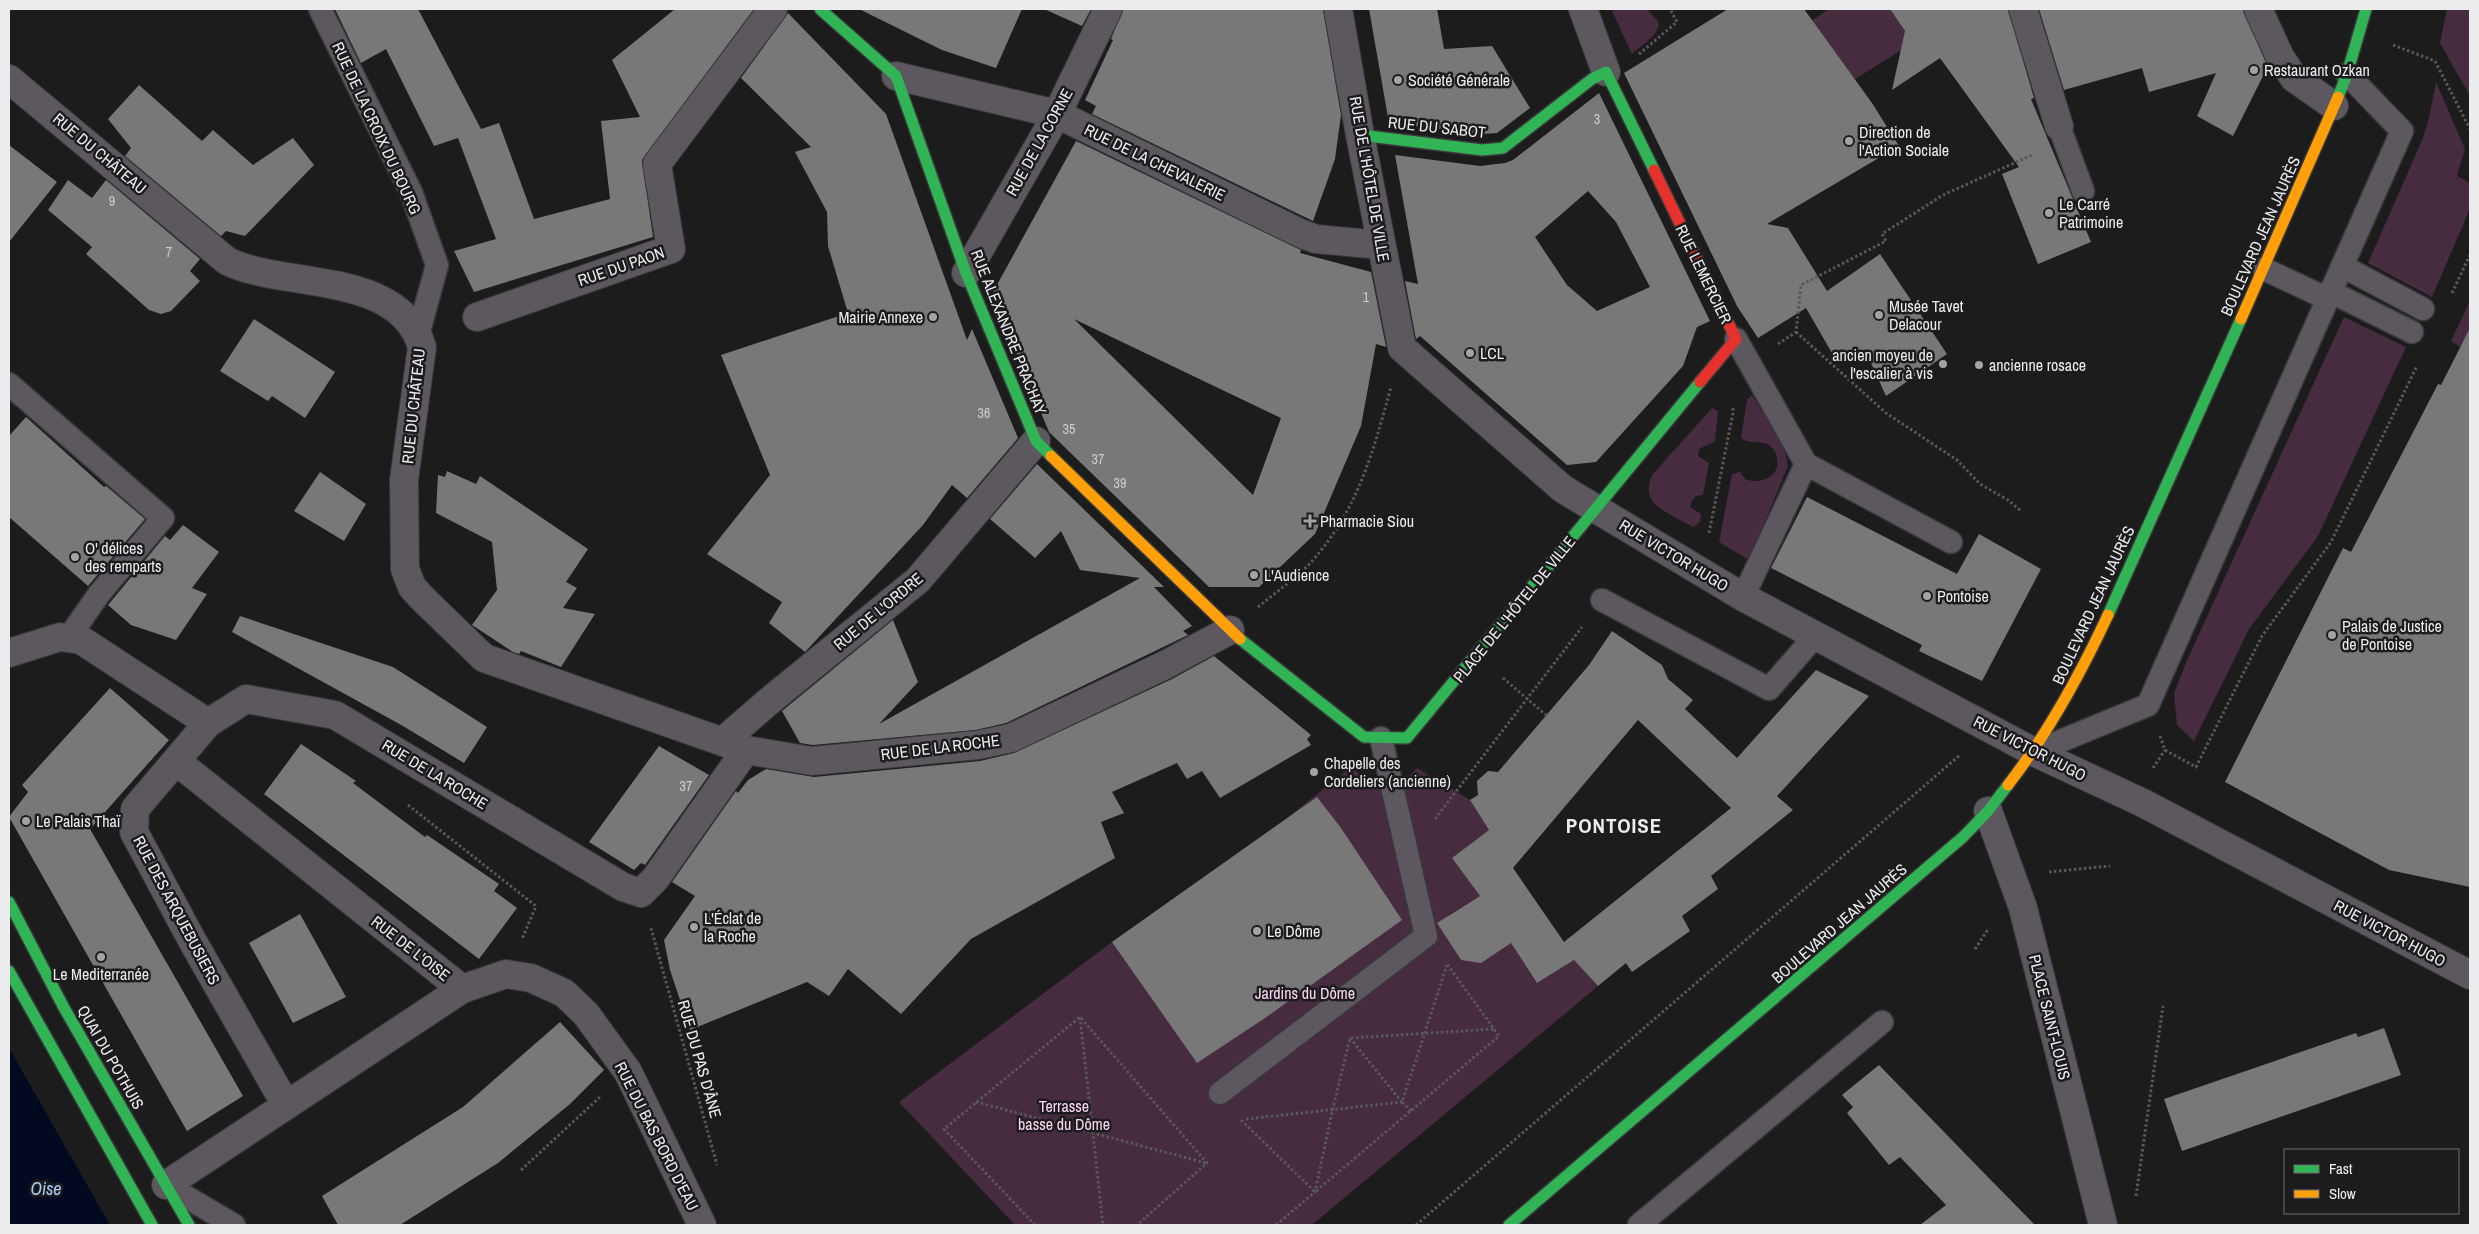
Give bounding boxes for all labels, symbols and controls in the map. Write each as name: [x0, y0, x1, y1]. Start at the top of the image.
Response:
street label: RUE DE LA CROIX DU BOURG: [327, 38, 427, 218]
place label: Restaurant Ozkan: [2264, 59, 2370, 81]
marker: Restaurant Ozkan: [2248, 64, 2260, 76]
place label: Société Générale: [1408, 69, 1510, 91]
marker: Société Générale: [1392, 74, 1404, 86]
street label: RUE DE LA CORNE: [1000, 84, 1078, 200]
street label: RUE DE L'HÔTEL DE VILLE: [1345, 95, 1395, 263]
street label: RUE DU CHÂTEAU: [49, 107, 151, 199]
house number: 3: [1594, 110, 1600, 128]
street label: RUE DU SABOT: [1387, 111, 1487, 143]
street label: RUE DE LA CHEVALERIE: [1081, 118, 1229, 206]
place label: Direction de l'Action Sociale: [1859, 121, 1949, 161]
marker: Direction de l'Action Sociale: [1843, 135, 1855, 147]
street label: BOULEVARD JEAN JAURÈS: [2215, 152, 2305, 319]
house number: 9: [109, 192, 115, 210]
place label: Le Carré Patrimoine: [2059, 193, 2123, 233]
marker: Le Carré Patrimoine: [2043, 207, 2055, 219]
street label: RUE LEMERCIER: [1670, 221, 1738, 328]
street label: RUE DU PAON: [575, 241, 667, 291]
house number: 7: [166, 243, 172, 261]
street label: RUE ALEXANDRE PRACHAY: [966, 246, 1052, 418]
house number: 1: [1363, 288, 1370, 306]
place label: Musée Tavet Delacour: [1889, 295, 1964, 335]
place label: Mairie Annexe: [838, 306, 923, 328]
marker: Musée Tavet Delacour: [1873, 309, 1885, 321]
marker: Mairie Annexe: [927, 311, 939, 323]
place label: LCL: [1480, 342, 1505, 364]
place label: ancien moyeu de l'escalier à vis: [1832, 344, 1933, 384]
street label: RUE DU CHÂTEAU: [396, 347, 430, 465]
marker: LCL: [1464, 347, 1476, 359]
place label: ancienne rosace: [1989, 354, 2086, 376]
marker: ancien moyeu de l'escalier à vis: [1937, 358, 1949, 370]
marker: ancienne rosace: [1973, 359, 1985, 371]
house number: 36: [978, 404, 990, 422]
house number: 35: [1063, 420, 1075, 438]
house number: 37: [1092, 450, 1104, 468]
house number: 39: [1114, 474, 1126, 492]
place label: Pharmacie Siou: [1320, 510, 1414, 532]
street label: RUE VICTOR HUGO: [1615, 514, 1733, 596]
marker: Pharmacie Siou: [1304, 515, 1316, 527]
street label: BOULEVARD JEAN JAURÈS: [2047, 522, 2140, 688]
street label: PLACE DE L'HÔTEL DE VILLE: [1448, 531, 1580, 687]
place label: O' délices des remparts: [85, 537, 162, 577]
marker: O' délices des remparts: [69, 551, 81, 563]
place label: L'Audience: [1264, 564, 1329, 586]
street label: RUE DE L'ORDRE: [829, 567, 927, 655]
marker: L'Audience: [1248, 569, 1260, 581]
place label: Pontoise: [1937, 585, 1989, 607]
marker: Pontoise: [1921, 590, 1933, 602]
place label: Palais de Justice de Pontoise: [2342, 615, 2442, 655]
marker: Palais de Justice de Pontoise: [2326, 629, 2338, 641]
street label: RUE VICTOR HUGO: [1970, 710, 2090, 786]
street label: RUE DE LA ROCHE: [879, 729, 1001, 765]
street label: RUE DE LA ROCHE: [378, 734, 492, 814]
place label: Chapelle des Cordeliers (ancienne): [1324, 752, 1451, 792]
marker: Chapelle des Cordeliers (ancienne): [1308, 766, 1320, 778]
house number: 37: [680, 777, 692, 795]
place label: Le Palais Thaï: [36, 810, 121, 832]
district label: PONTOISE: [1566, 811, 1662, 840]
marker: Le Palais Thaï: [20, 815, 32, 827]
street label: RUE DES ARQUEBUSIERS: [128, 832, 226, 988]
street label: BOULEVARD JEAN JAURÈS: [1767, 858, 1912, 988]
street label: RUE VICTOR HUGO: [2330, 894, 2450, 972]
place label: L'Éclat de la Roche: [704, 907, 761, 947]
street label: RUE DE L'OISE: [367, 910, 455, 986]
place label: Le Dôme: [1267, 920, 1320, 942]
marker: L'Éclat de la Roche: [688, 921, 700, 933]
marker: Le Dôme: [1251, 925, 1263, 937]
marker: Le Mediterranée: [95, 951, 107, 963]
street label: PLACE SAINT-LOUIS: [2024, 952, 2076, 1082]
place label: Le Mediterranée: [53, 963, 149, 985]
park label: Jardins du Dôme: [1255, 982, 1355, 1004]
street label: RUE DU PAS D'ÂNE: [673, 997, 727, 1121]
street label: QUAI DU POTHUIS: [72, 1001, 150, 1113]
street label: RUE DU BAS BORD D'EAU: [610, 1058, 704, 1214]
park label: Terrasse basse du Dôme: [1018, 1095, 1110, 1135]
legend: [2284, 1149, 2459, 1214]
text: Fast: [2329, 1158, 2353, 1179]
water label: Oise: [30, 1176, 62, 1201]
text: Slow: [2329, 1183, 2356, 1204]

